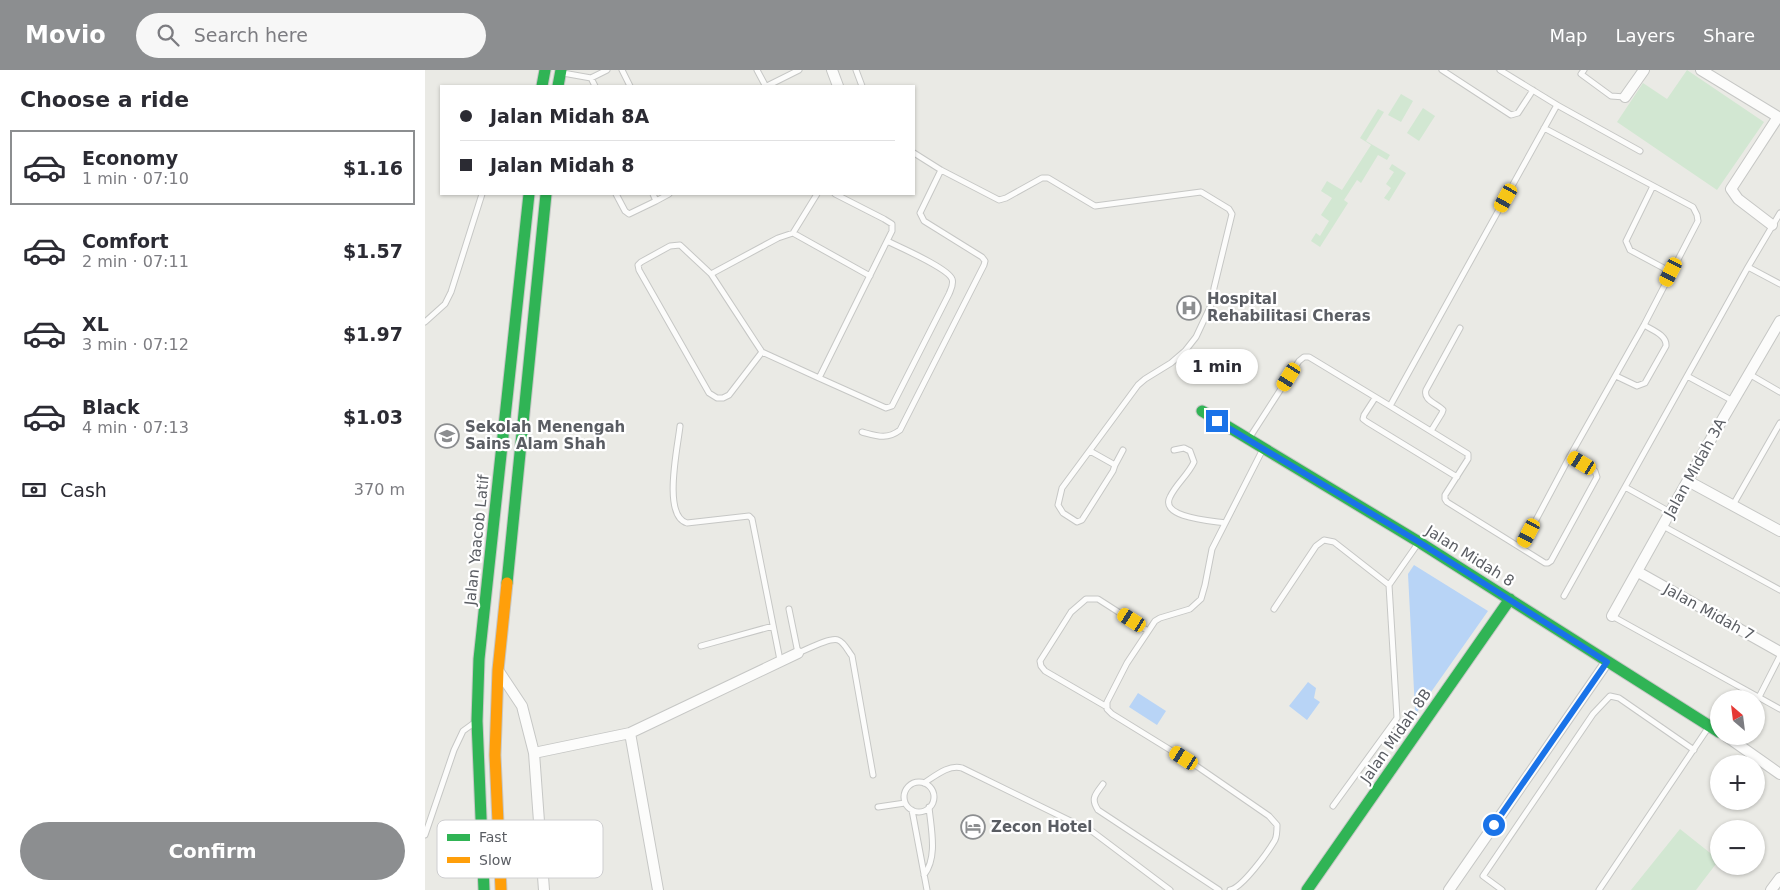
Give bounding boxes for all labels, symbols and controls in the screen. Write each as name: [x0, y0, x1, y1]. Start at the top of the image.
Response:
search box: [136, 13, 486, 58]
text: Movio: [25, 21, 106, 49]
icon: search: [154, 21, 182, 49]
text: Search here: [194, 24, 308, 46]
text: Map: [1549, 25, 1587, 46]
text: Layers: [1615, 25, 1675, 46]
text: Share: [1703, 25, 1755, 46]
text: Choose a ride: [20, 87, 189, 112]
text: Jalan Midah 8A: [490, 105, 649, 127]
icon: car: [22, 145, 67, 190]
text: Economy: [82, 147, 178, 169]
text: Jalan Midah 8: [490, 154, 635, 176]
text: $1.16: [343, 157, 403, 179]
text: 1 min · 07:10: [82, 169, 189, 188]
car: [1492, 181, 1519, 215]
icon: car: [22, 228, 67, 273]
text: Comfort: [82, 230, 169, 252]
text: $1.57: [343, 240, 403, 262]
text: 2 min · 07:11: [82, 252, 189, 271]
car: [1657, 255, 1684, 289]
place label: Hospital Rehabilitasi Cheras: [1207, 290, 1371, 325]
hospital icon: Hospital Rehabilitasi Cheras: [1176, 295, 1202, 321]
icon: car: [22, 311, 67, 356]
text: XL: [82, 313, 109, 335]
text: $1.97: [343, 323, 403, 345]
text: 3 min · 07:12: [82, 335, 189, 354]
callout: 1 min: [1176, 348, 1258, 384]
text: 1 min: [1192, 357, 1242, 376]
car: [1274, 360, 1303, 394]
icon: car: [22, 394, 67, 439]
text: Black: [82, 396, 140, 418]
text: $1.03: [343, 406, 403, 428]
route end: [1206, 410, 1228, 432]
street label: Jalan Midah 3A: [1660, 414, 1730, 522]
text: 4 min · 07:13: [82, 418, 189, 437]
place label: Sekolah Menengah Sains Alam Shah: [465, 418, 625, 453]
school or university icon: Sekolah Menengah Sains Alam Shah: [434, 423, 460, 449]
car: [1565, 449, 1598, 477]
street label: Jalan Yaacob Latif: [461, 473, 493, 607]
icon: cash: [20, 476, 48, 504]
text: Cash: [60, 479, 107, 501]
text: 370 m: [354, 480, 405, 499]
car: [1515, 516, 1542, 550]
street label: Jalan Midah 8: [1422, 521, 1518, 590]
street label: Jalan Midah 7: [1660, 579, 1757, 644]
car: [1115, 606, 1148, 634]
street label: Jalan Midah 8B: [1356, 685, 1435, 788]
north arrow: [1710, 690, 1765, 745]
map controls: [1710, 690, 1765, 875]
car: [1167, 744, 1200, 772]
button: +: [1710, 755, 1765, 810]
hotel icon: Zecon Hotel: [960, 814, 986, 840]
route start: [1483, 814, 1505, 836]
place label: Zecon Hotel: [991, 818, 1093, 836]
legend: [437, 820, 603, 878]
button: −: [1710, 820, 1765, 875]
button: Confirm: [20, 822, 405, 880]
text: Fast: [479, 829, 508, 845]
text: Slow: [479, 852, 512, 868]

